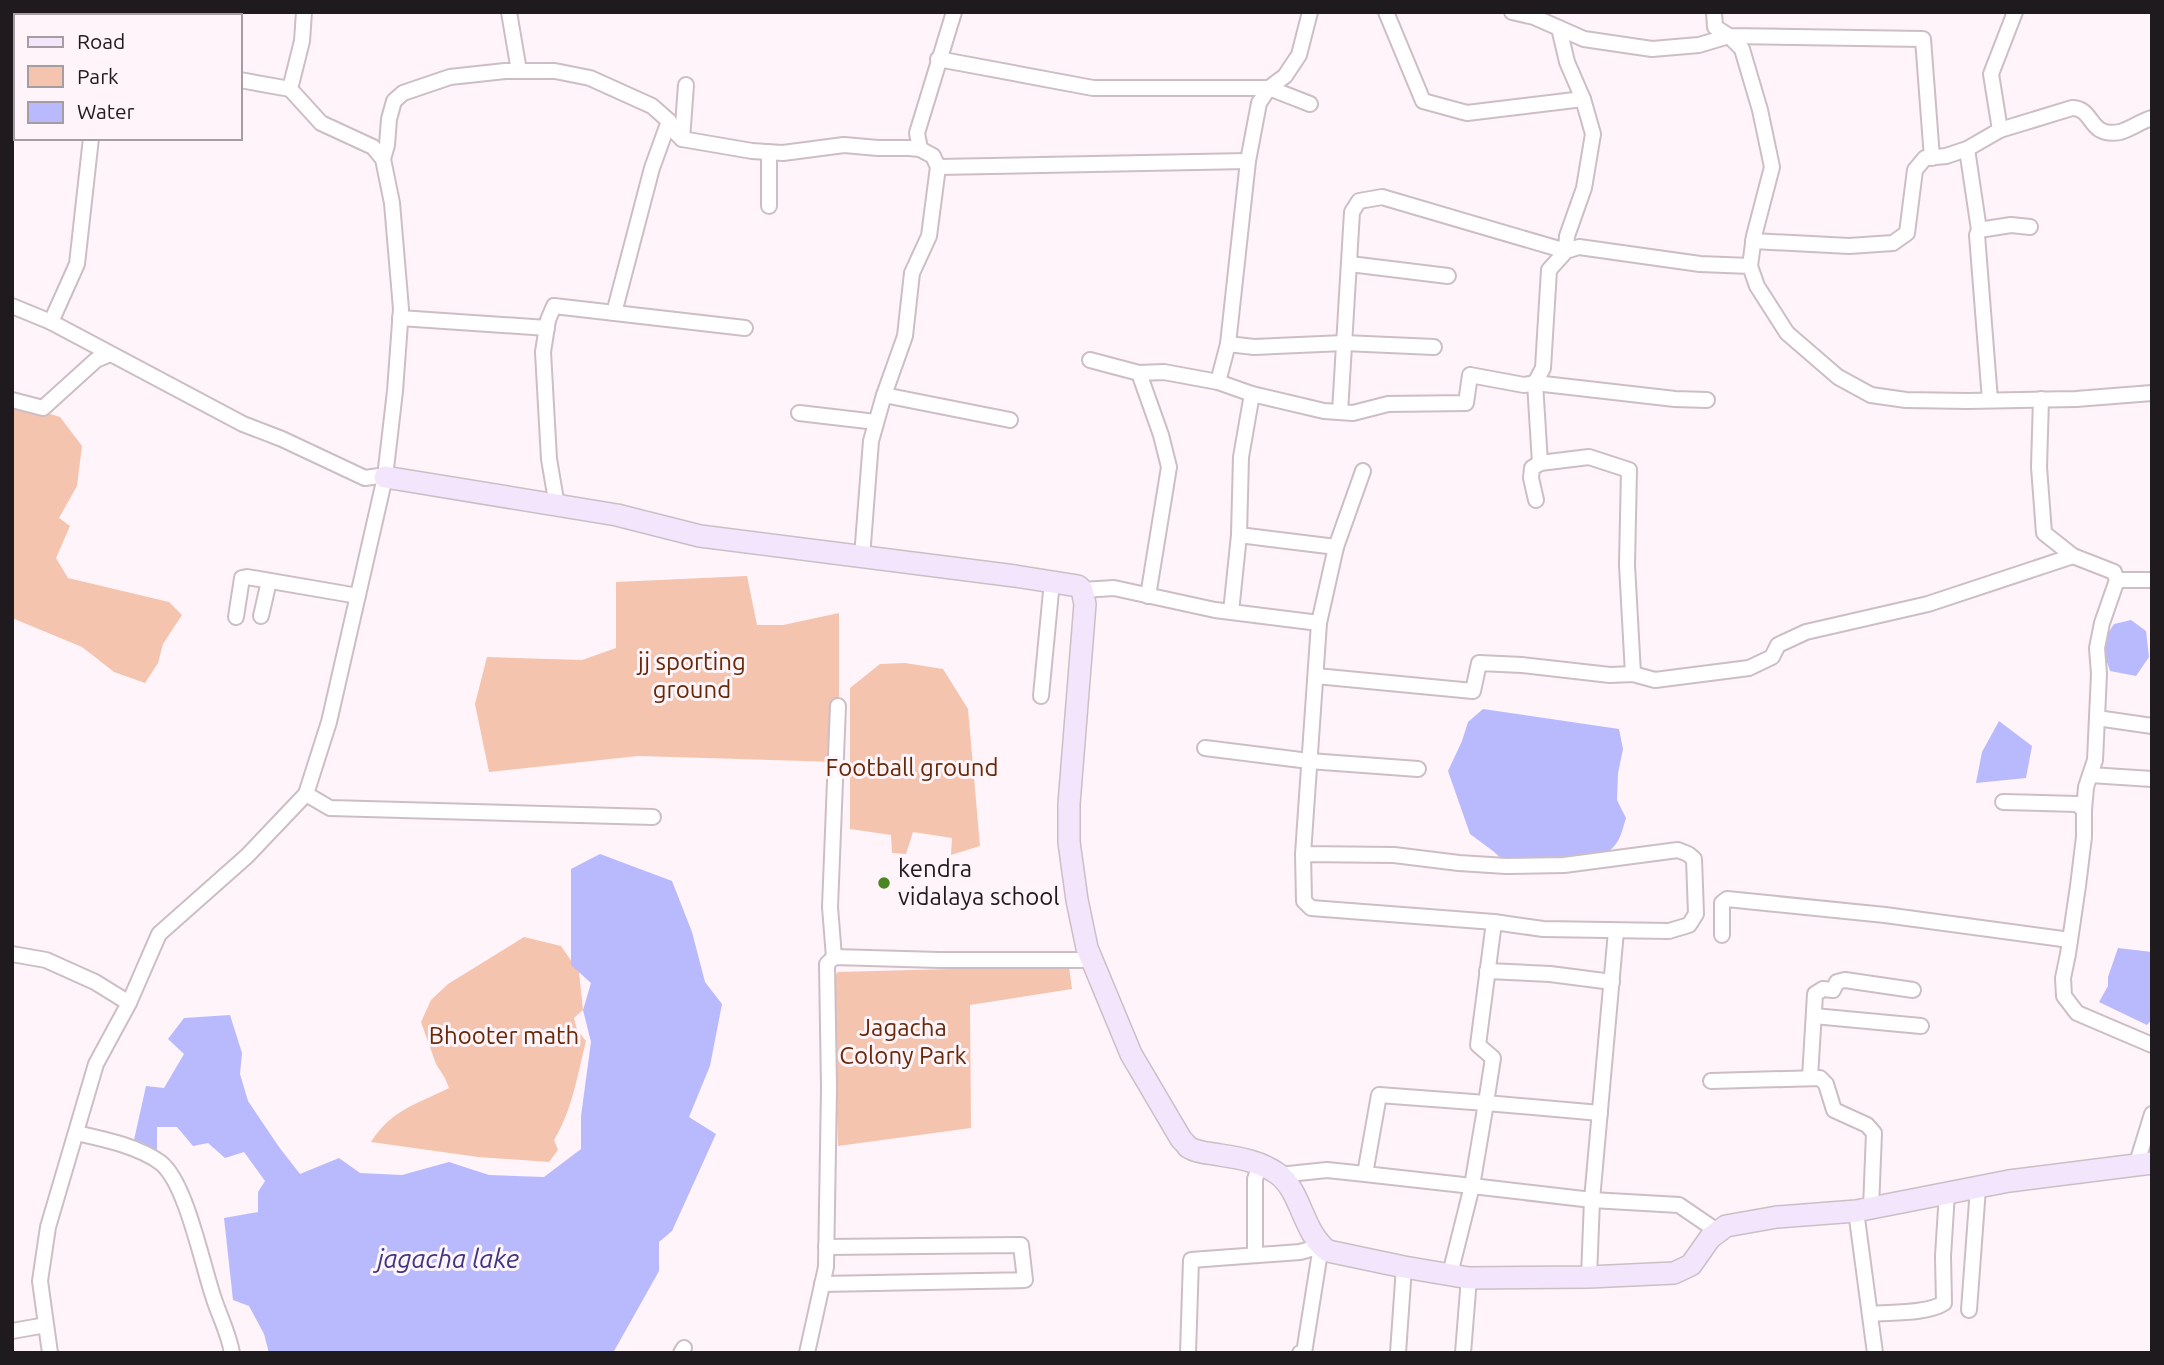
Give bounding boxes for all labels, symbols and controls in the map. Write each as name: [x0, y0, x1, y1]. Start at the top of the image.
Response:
legend: [14, 14, 242, 140]
text: Road: [77, 29, 125, 53]
text: Park: [77, 64, 119, 88]
text: Water: [77, 99, 135, 123]
park label: jj sporting ground: [636, 648, 746, 703]
park label: Football ground: [826, 754, 998, 781]
place label: kendra vidalaya school: [898, 855, 1060, 910]
marker: kendra vidalaya school: [876, 875, 892, 891]
park label: Jagacha Colony Park: [839, 1014, 967, 1069]
park label: Bhooter math: [429, 1022, 579, 1049]
water label: jagacha lake: [372, 1244, 519, 1273]

